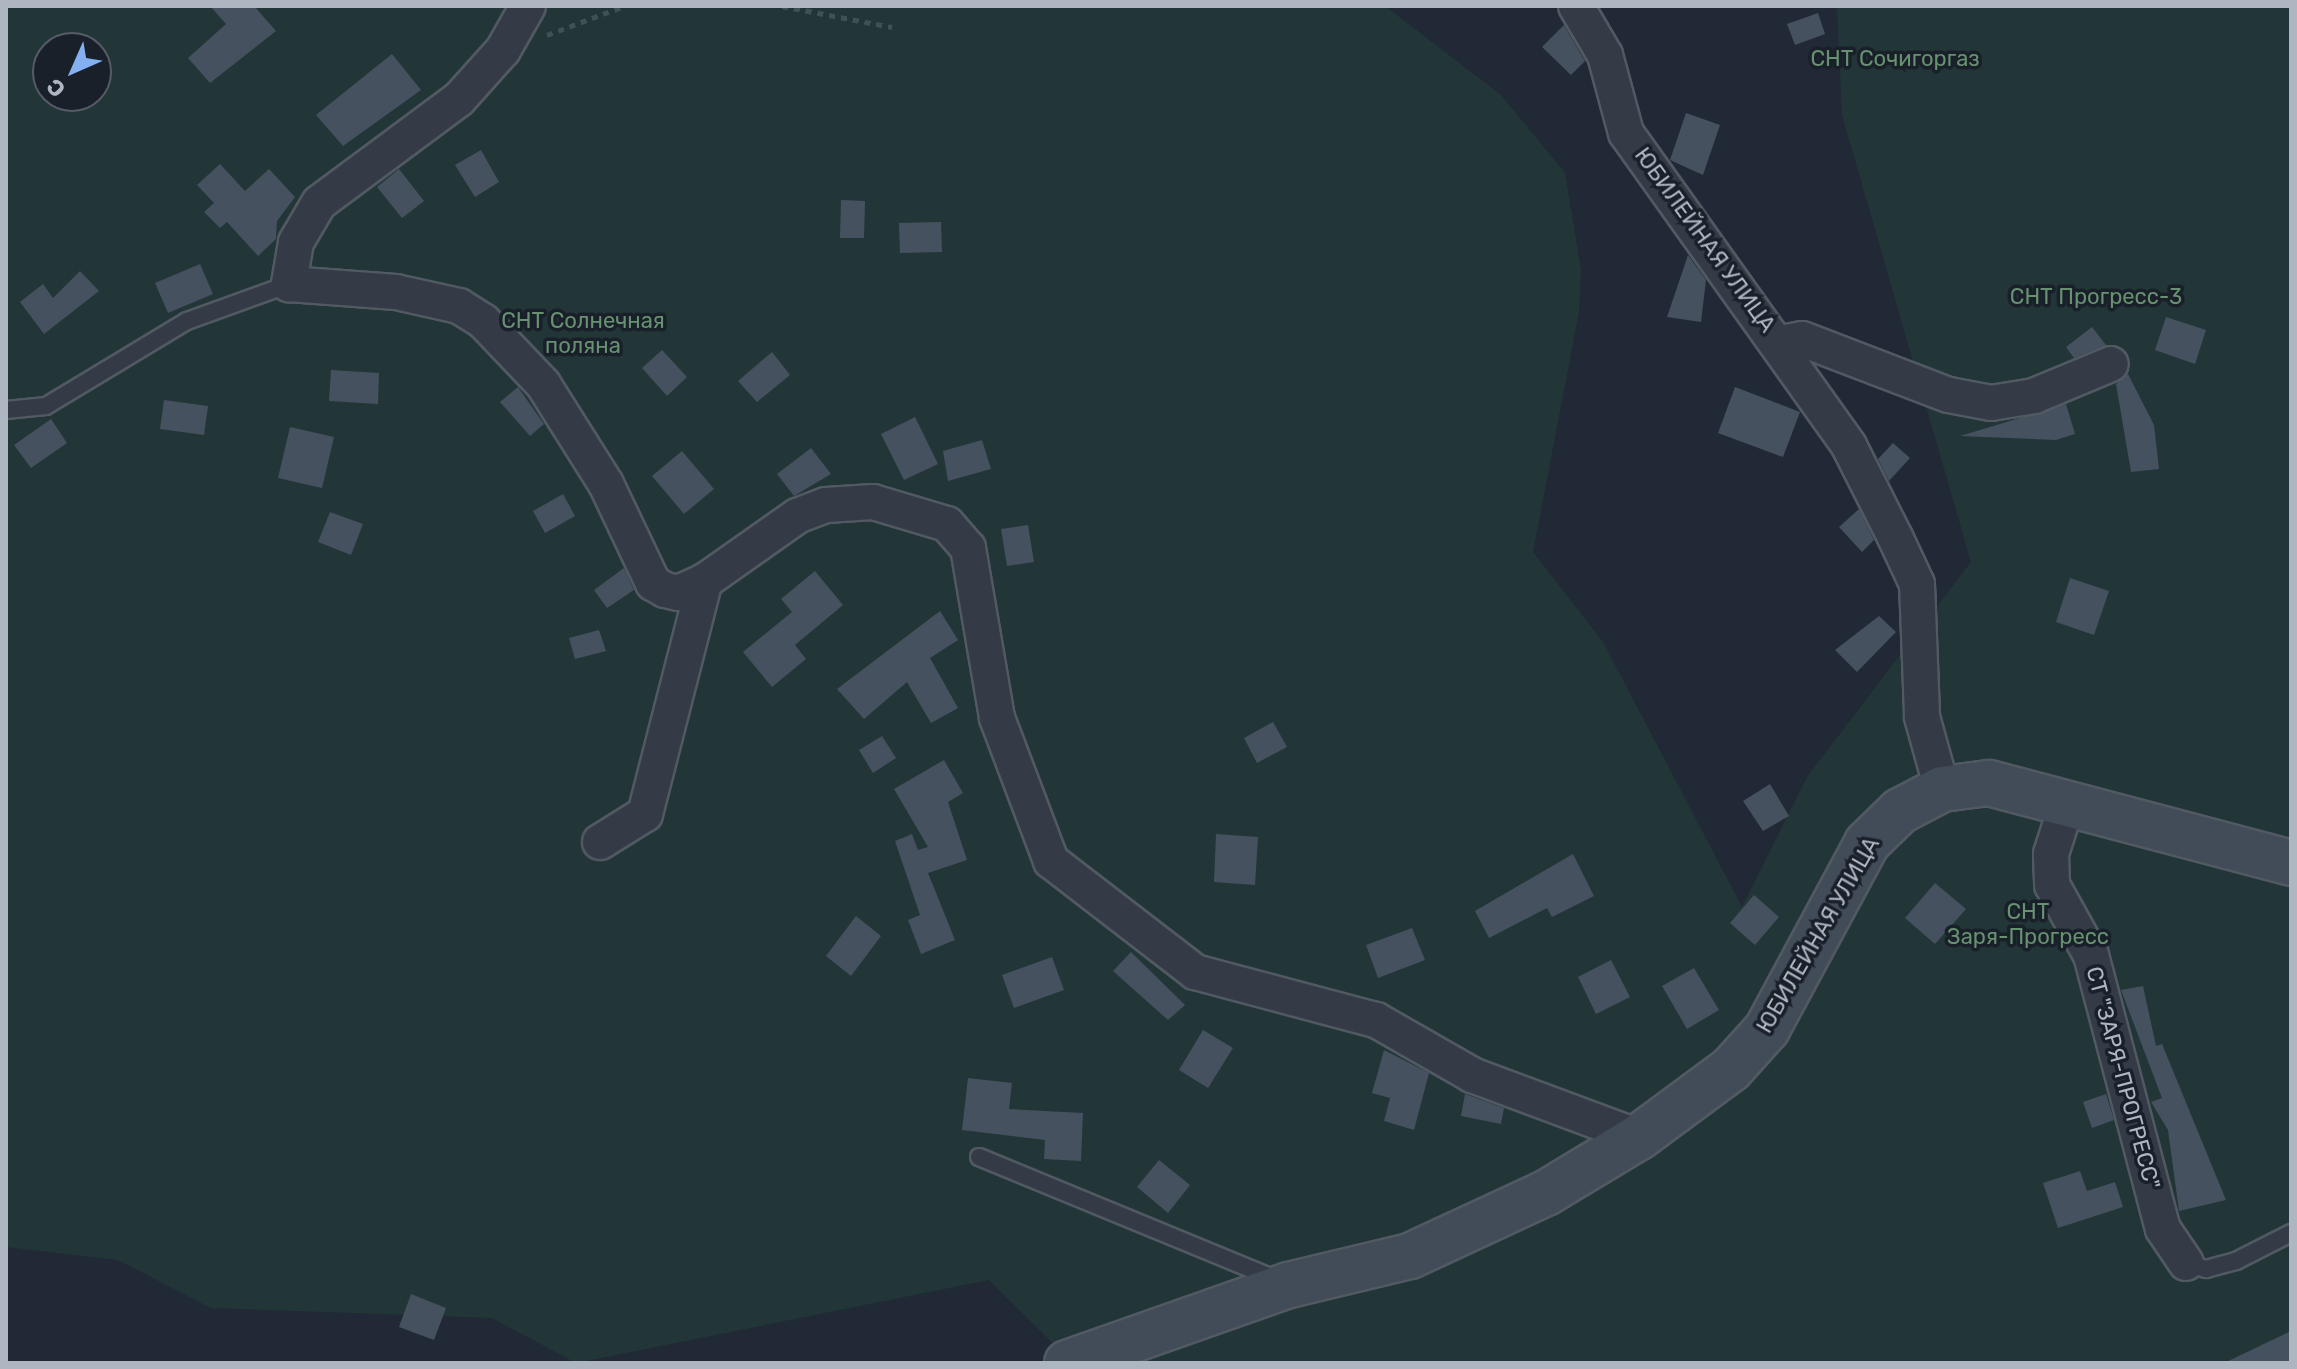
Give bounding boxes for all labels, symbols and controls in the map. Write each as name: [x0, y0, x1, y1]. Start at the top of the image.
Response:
north arrow: [32, 32, 112, 112]
park label: СНТ Сочигоргаз: [1810, 46, 1980, 72]
text: С: [41, 73, 71, 103]
street label: ЮБИЛЕЙНАЯ УЛИЦА: [1629, 143, 1781, 337]
park label: СНТ Прогресс-3: [2010, 284, 2182, 310]
park label: СНТ Солнечная поляна: [501, 307, 665, 358]
street label: ЮБИЛЕЙНАЯ УЛИЦА: [1751, 832, 1885, 1038]
park label: СНТ Заря-Прогресс: [1947, 898, 2109, 950]
street label: СТ "ЗАРЯ-ПРОГРЕСС": [2081, 964, 2165, 1192]

